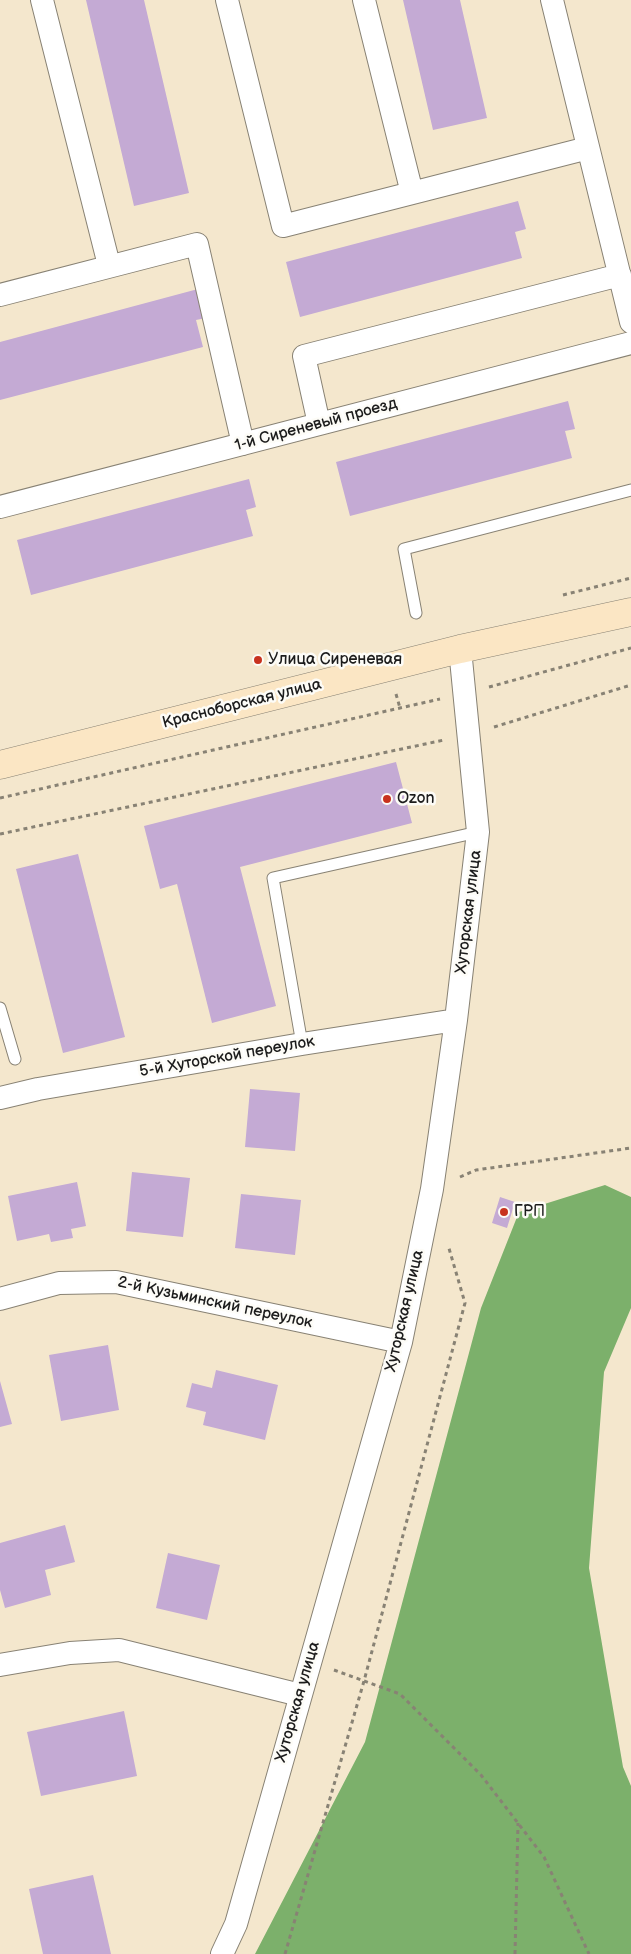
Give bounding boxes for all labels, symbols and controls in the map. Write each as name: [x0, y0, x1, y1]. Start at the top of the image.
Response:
street label: 1-й Сиреневый проезд: [233, 394, 399, 456]
place label: Улица Сиреневая: [268, 650, 402, 670]
marker: Улица Сиреневая: [252, 654, 264, 666]
street label: Красноборская улица: [160, 675, 324, 733]
place label: Ozon: [397, 789, 435, 809]
marker: Ozon: [381, 793, 393, 805]
street label: Хуторская улица: [452, 849, 486, 975]
street label: 5-й Хуторской переулок: [138, 1032, 316, 1082]
place label: ГРП: [514, 1202, 545, 1222]
marker: ГРП: [498, 1206, 510, 1218]
street label: Хуторская улица: [382, 1248, 428, 1374]
street label: 2-й Кузьминский переулок: [116, 1273, 314, 1333]
street label: Хуторская улица: [272, 1639, 324, 1765]

